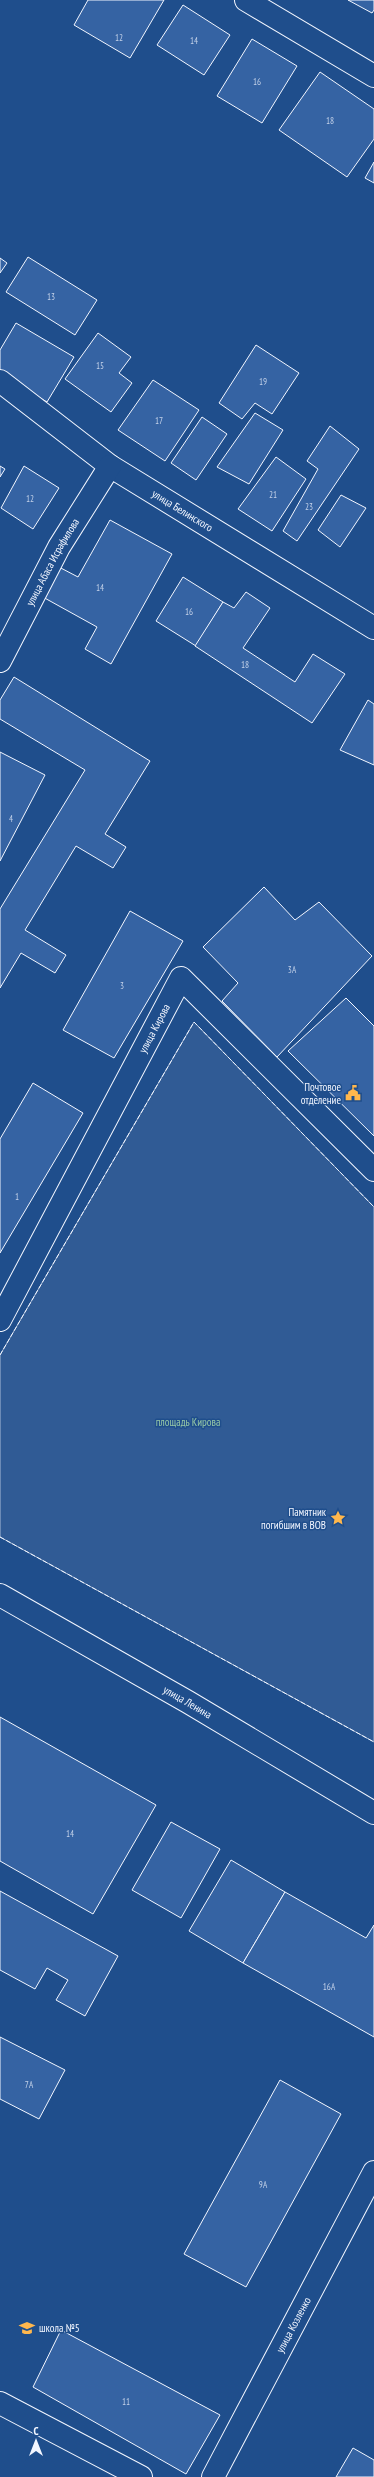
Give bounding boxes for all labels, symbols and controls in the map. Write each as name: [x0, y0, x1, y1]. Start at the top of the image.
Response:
house number: 12: [115, 32, 123, 43]
house number: 14: [190, 35, 198, 46]
house number: 16: [253, 76, 261, 87]
house number: 18: [326, 115, 334, 126]
house number: 13: [47, 291, 55, 302]
house number: 15: [96, 360, 104, 371]
house number: 19: [259, 376, 267, 387]
house number: 17: [155, 415, 163, 426]
street label: улица Белинского: [149, 486, 216, 535]
house number: 21: [269, 489, 277, 500]
house number: 12: [26, 493, 34, 504]
house number: 23: [305, 501, 313, 512]
street label: улица Абаса Исрафилова: [23, 516, 82, 608]
house number: 14: [96, 582, 104, 593]
house number: 16: [185, 606, 193, 617]
house number: 18: [241, 659, 249, 670]
house number: 4: [9, 813, 13, 824]
house number: 3А: [288, 964, 297, 975]
house number: 3: [120, 980, 124, 991]
street label: улица Кирова: [136, 1001, 173, 1055]
place label: Почтовое отделение: [301, 1080, 341, 1107]
public building icon: Почтовое отделение: [344, 1084, 362, 1102]
house number: 1: [15, 1191, 19, 1202]
park label: площадь Кирова: [156, 1415, 220, 1429]
place label: Памятник погибшим в ВОВ: [261, 1505, 327, 1532]
place icon: Памятник погибшим в ВОВ: [329, 1509, 347, 1527]
street label: улица Ленина: [161, 1682, 214, 1722]
house number: 14: [66, 1828, 74, 1839]
house number: 16А: [323, 1981, 336, 1992]
house number: 7А: [25, 2079, 34, 2090]
house number: 9А: [259, 2179, 268, 2190]
street label: улица Козленко: [273, 2294, 314, 2355]
school or university icon: школа №5: [18, 2319, 36, 2337]
place label: школа №5: [39, 2321, 80, 2335]
house number: 11: [122, 2396, 130, 2407]
north arrow: [16, 2421, 56, 2461]
text: С: [33, 2424, 39, 2438]

